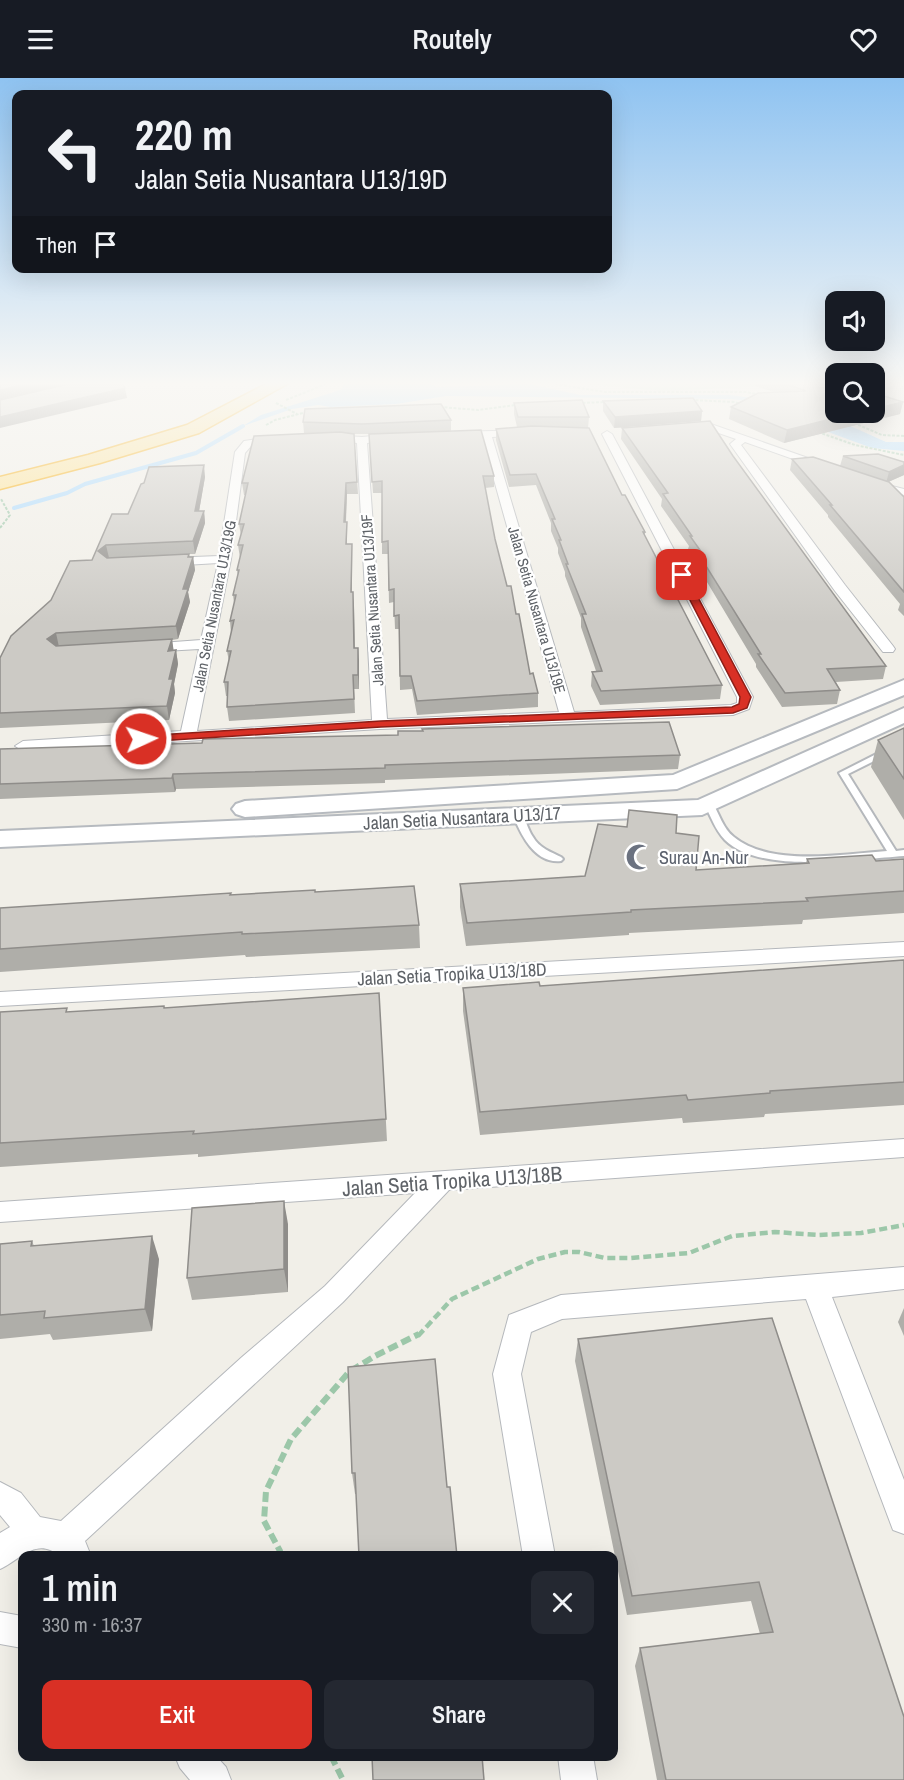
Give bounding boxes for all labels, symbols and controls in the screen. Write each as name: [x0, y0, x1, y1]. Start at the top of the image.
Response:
text: Routely: [412, 21, 492, 57]
icon: menu: [24, 23, 57, 56]
icon: heart: [847, 23, 880, 56]
text: 220 m: [135, 107, 233, 163]
icon: left: [36, 114, 114, 192]
text: Jalan Setia Nusantara U13/19D: [135, 161, 448, 197]
icon: arrive: [89, 228, 122, 261]
text: Then: [36, 230, 77, 260]
map controls: [825, 291, 885, 423]
button: sound: [825, 291, 885, 351]
button: search: [825, 363, 885, 423]
street label: Jalan Setia Nusantara U13/19F: [356, 513, 388, 687]
street label: Jalan Setia Nusantara U13/19G: [187, 518, 241, 694]
street label: Jalan Setia Nusantara U13/19E: [503, 524, 571, 696]
pin: [656, 549, 707, 600]
icon: arrive: [665, 558, 698, 591]
position arrow: [109, 707, 173, 771]
street label: Jalan Setia Nusantara U13/17: [363, 800, 561, 836]
mosque icon: Surau An-Nur: [624, 842, 654, 872]
place label: Surau An-Nur: [659, 845, 749, 870]
street label: Jalan Setia Tropika U13/18D: [357, 957, 547, 991]
street label: Jalan Setia Tropika U13/18B: [341, 1159, 563, 1203]
text: 1 min: [42, 1564, 118, 1612]
button: close: [531, 1571, 594, 1634]
text: 330 m · 16:37: [42, 1611, 142, 1638]
button: Exit: [42, 1680, 312, 1749]
button: Share: [324, 1680, 594, 1749]

